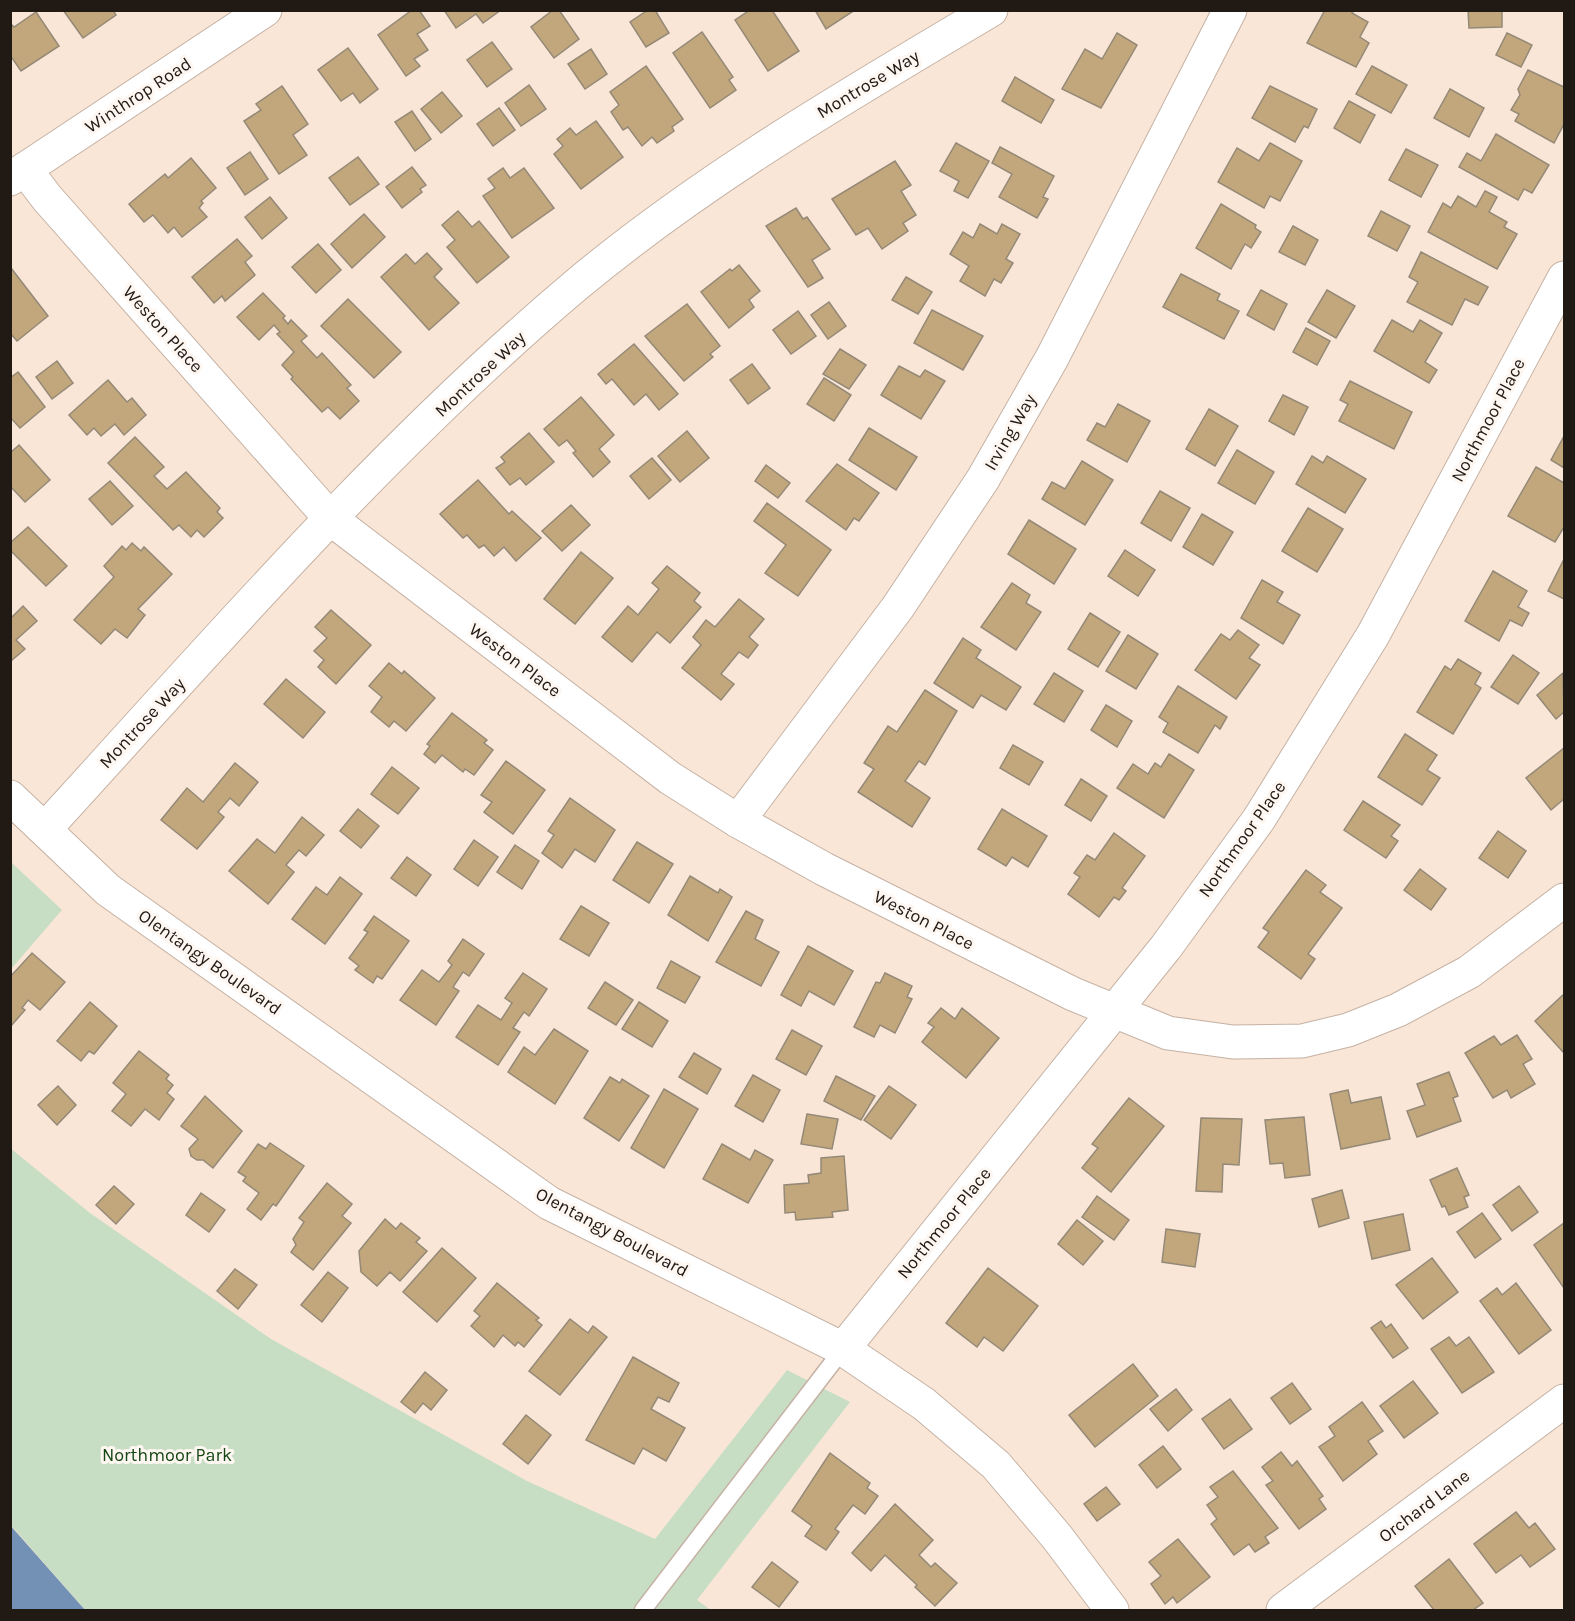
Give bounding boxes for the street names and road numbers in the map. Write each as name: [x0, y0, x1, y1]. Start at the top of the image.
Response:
street label: Montrose Way: [813, 44, 924, 123]
street label: Winthrop Road: [81, 52, 195, 138]
street label: Weston Place: [118, 281, 208, 377]
street label: Montrose Way: [430, 326, 530, 422]
street label: Northmoor Place: [1446, 354, 1530, 486]
street label: Irving Way: [979, 389, 1041, 474]
street label: Weston Place: [465, 618, 565, 702]
street label: Montrose Way: [94, 673, 190, 773]
street label: Northmoor Place: [1194, 777, 1290, 901]
street label: Weston Place: [870, 885, 978, 955]
street label: Olentangy Boulevard: [134, 904, 286, 1020]
street label: Northmoor Place: [892, 1163, 996, 1283]
street label: Olentangy Boulevard: [532, 1182, 692, 1282]
street label: Orchard Lane: [1374, 1465, 1474, 1547]

